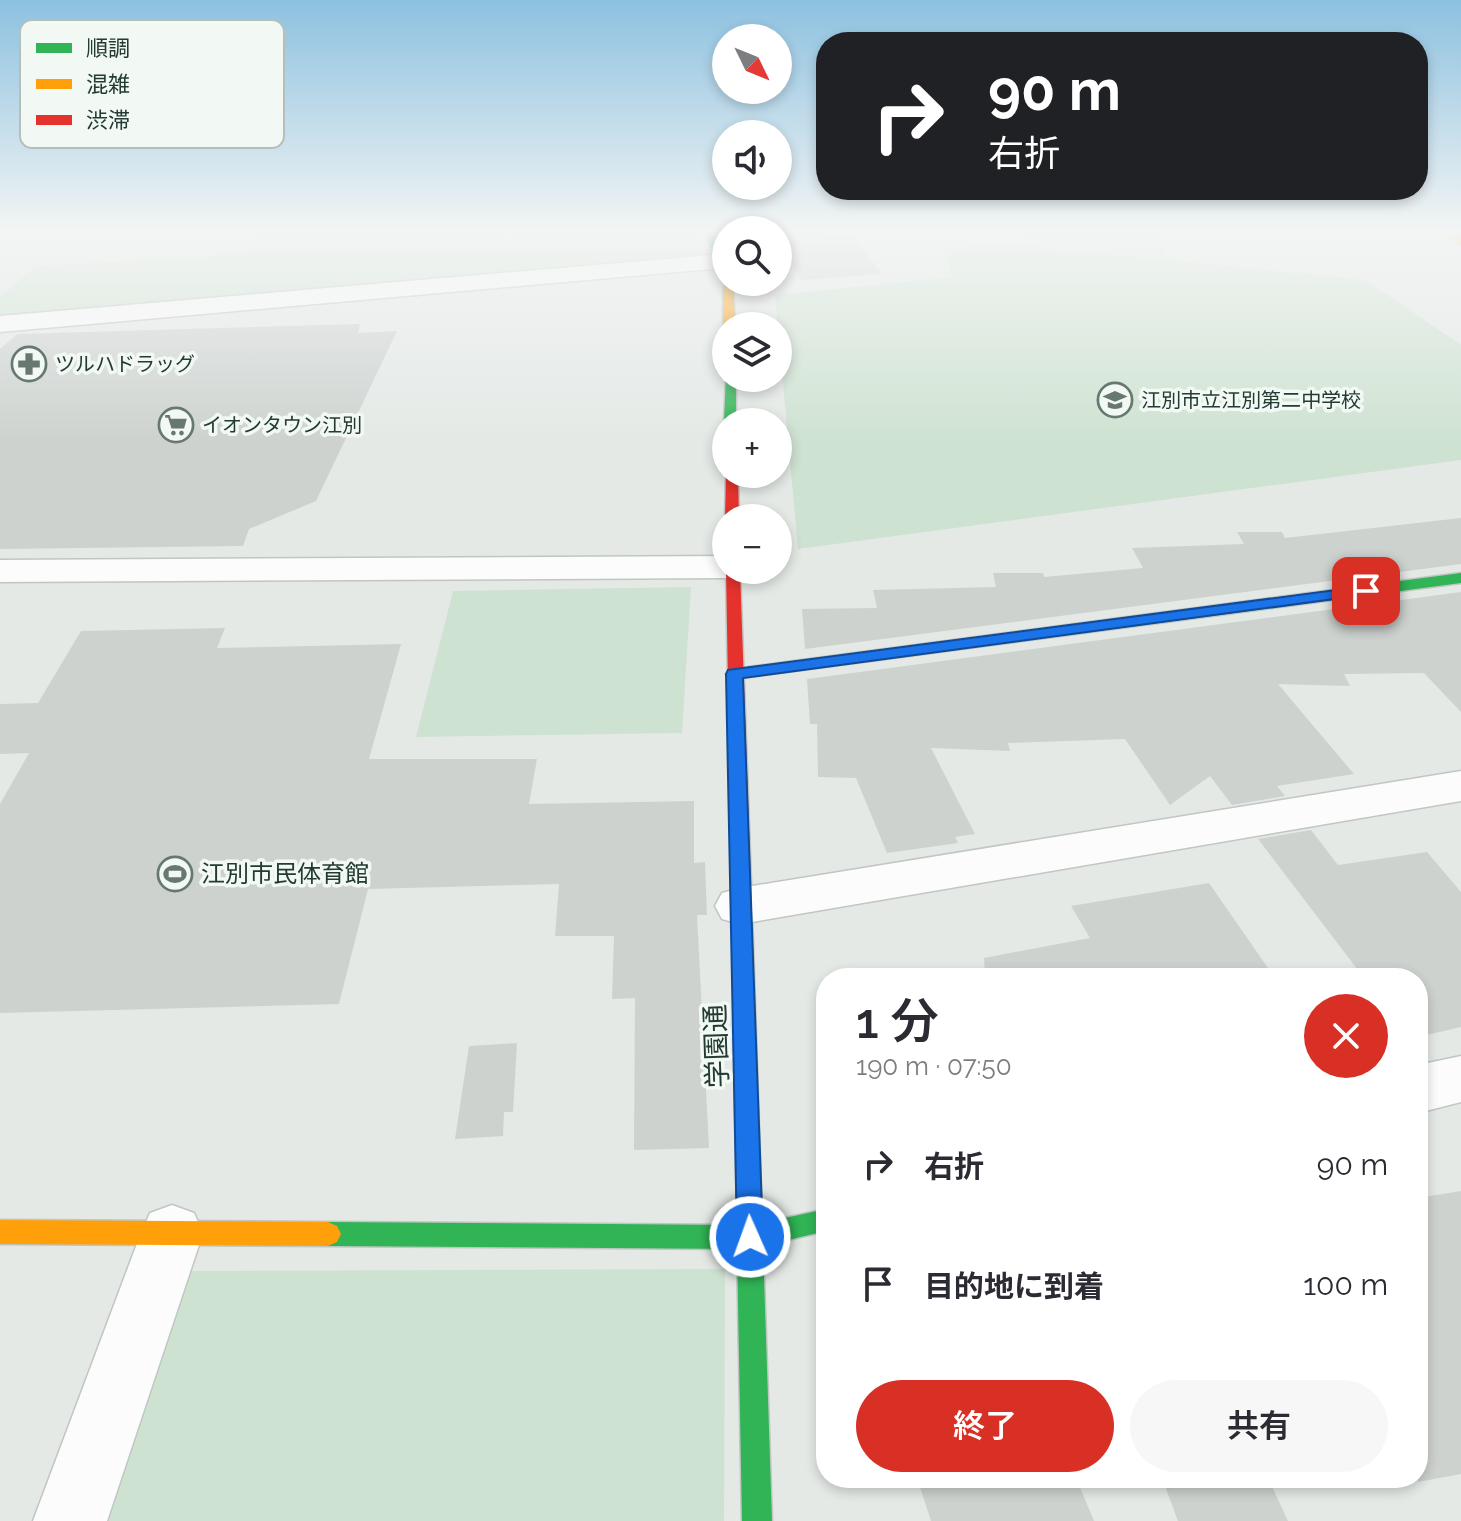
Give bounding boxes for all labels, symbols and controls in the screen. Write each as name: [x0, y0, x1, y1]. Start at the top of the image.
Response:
legend: [20, 20, 284, 148]
north arrow: [712, 24, 792, 104]
map controls: [712, 24, 792, 584]
text: 順調: [86, 35, 130, 61]
text: 90 m: [988, 57, 1121, 123]
icon: right: [856, 64, 960, 168]
text: 混雑: [86, 71, 130, 97]
text: 渋滞: [86, 107, 130, 133]
button: sound: [712, 120, 792, 200]
text: 右折: [988, 132, 1060, 174]
button: search: [712, 216, 792, 296]
button: layers: [712, 312, 792, 392]
pharmacy icon: ツルハドラッグ: [10, 345, 48, 383]
place label: ツルハドラッグ: [55, 352, 195, 376]
school or university icon: 江別市立江別第二中学校: [1096, 381, 1134, 419]
place label: 江別市立江別第二中学校: [1141, 388, 1361, 412]
supermarket icon: イオンタウン江別: [157, 406, 195, 444]
button: +: [712, 408, 792, 488]
place label: イオンタウン江別: [202, 413, 362, 437]
button: −: [712, 504, 792, 584]
pin: [1332, 557, 1400, 625]
icon: arrive: [1344, 569, 1388, 613]
sports icon: 江別市民体育館: [156, 855, 194, 893]
place label: 江別市民体育館: [201, 859, 369, 888]
text: 1 分: [856, 993, 938, 1049]
button: close: [1304, 994, 1388, 1078]
street label: 学園通: [699, 1003, 734, 1089]
text: 190 m · 07:50: [856, 1051, 1012, 1081]
icon: right: [856, 1142, 900, 1186]
text: 90 m: [1317, 1147, 1388, 1182]
text: 右折: [924, 1149, 984, 1184]
position arrow: [708, 1195, 792, 1279]
icon: arrive: [856, 1262, 900, 1306]
text: 100 m: [1303, 1267, 1388, 1302]
text: 目的地に到着: [924, 1269, 1104, 1304]
button: 終了: [856, 1380, 1114, 1472]
button: 共有: [1130, 1380, 1388, 1472]

